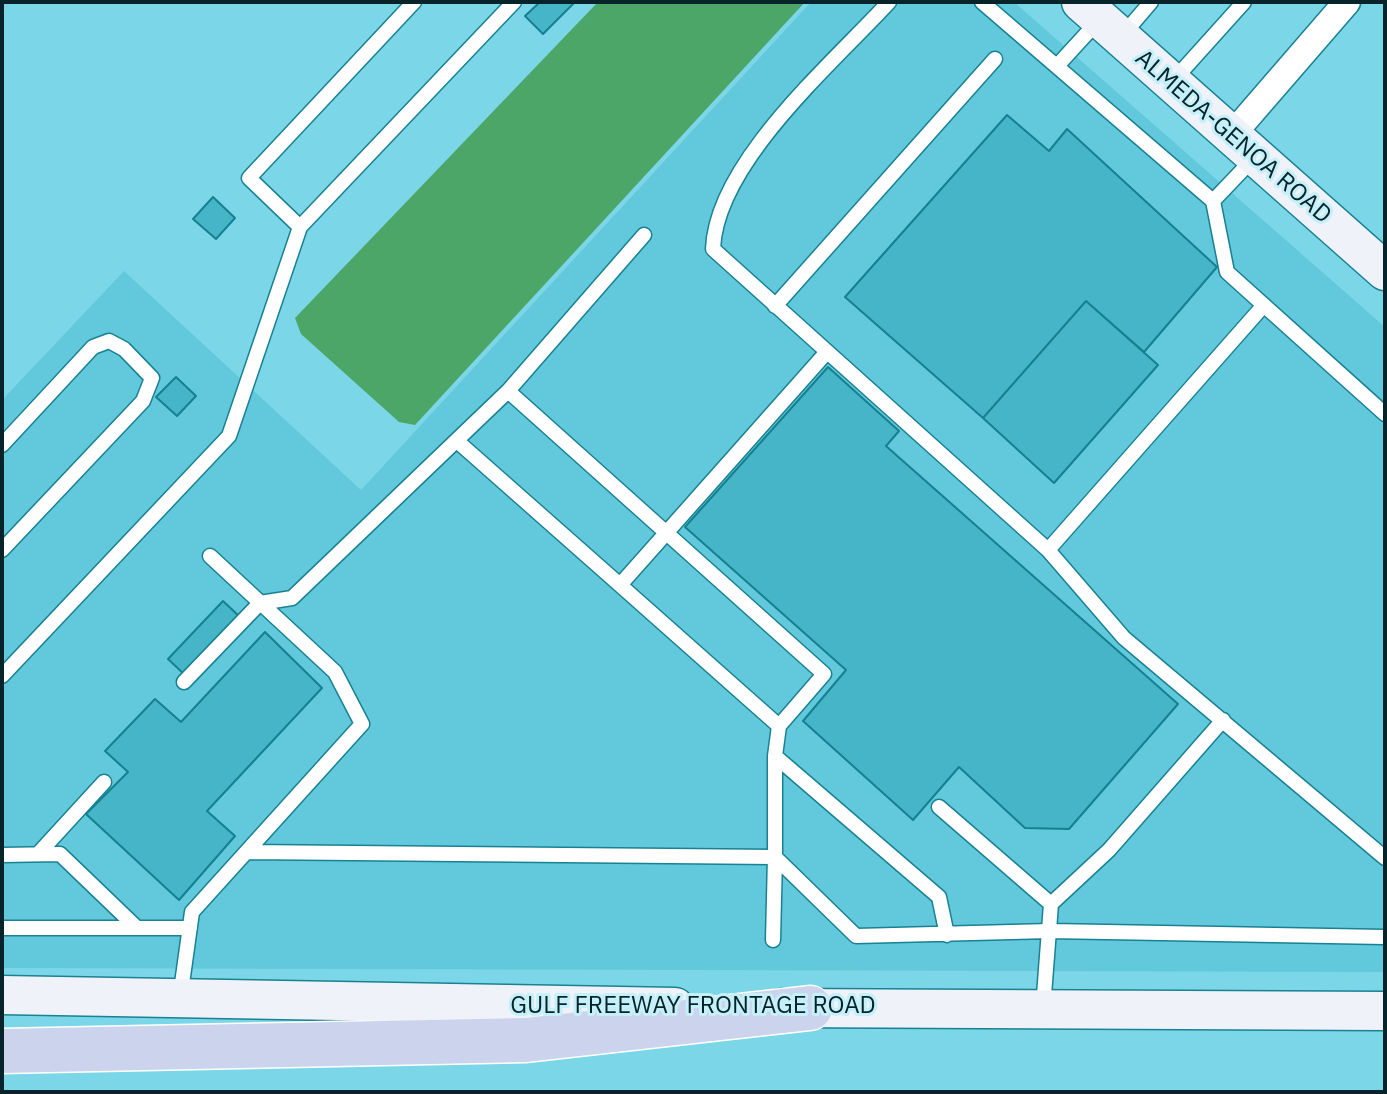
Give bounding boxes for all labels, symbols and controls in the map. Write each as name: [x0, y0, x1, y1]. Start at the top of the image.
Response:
street label: ALMEDA-GENOA ROAD: [1129, 44, 1337, 230]
street label: GULF FREEWAY FRONTAGE ROAD: [510, 992, 876, 1020]

